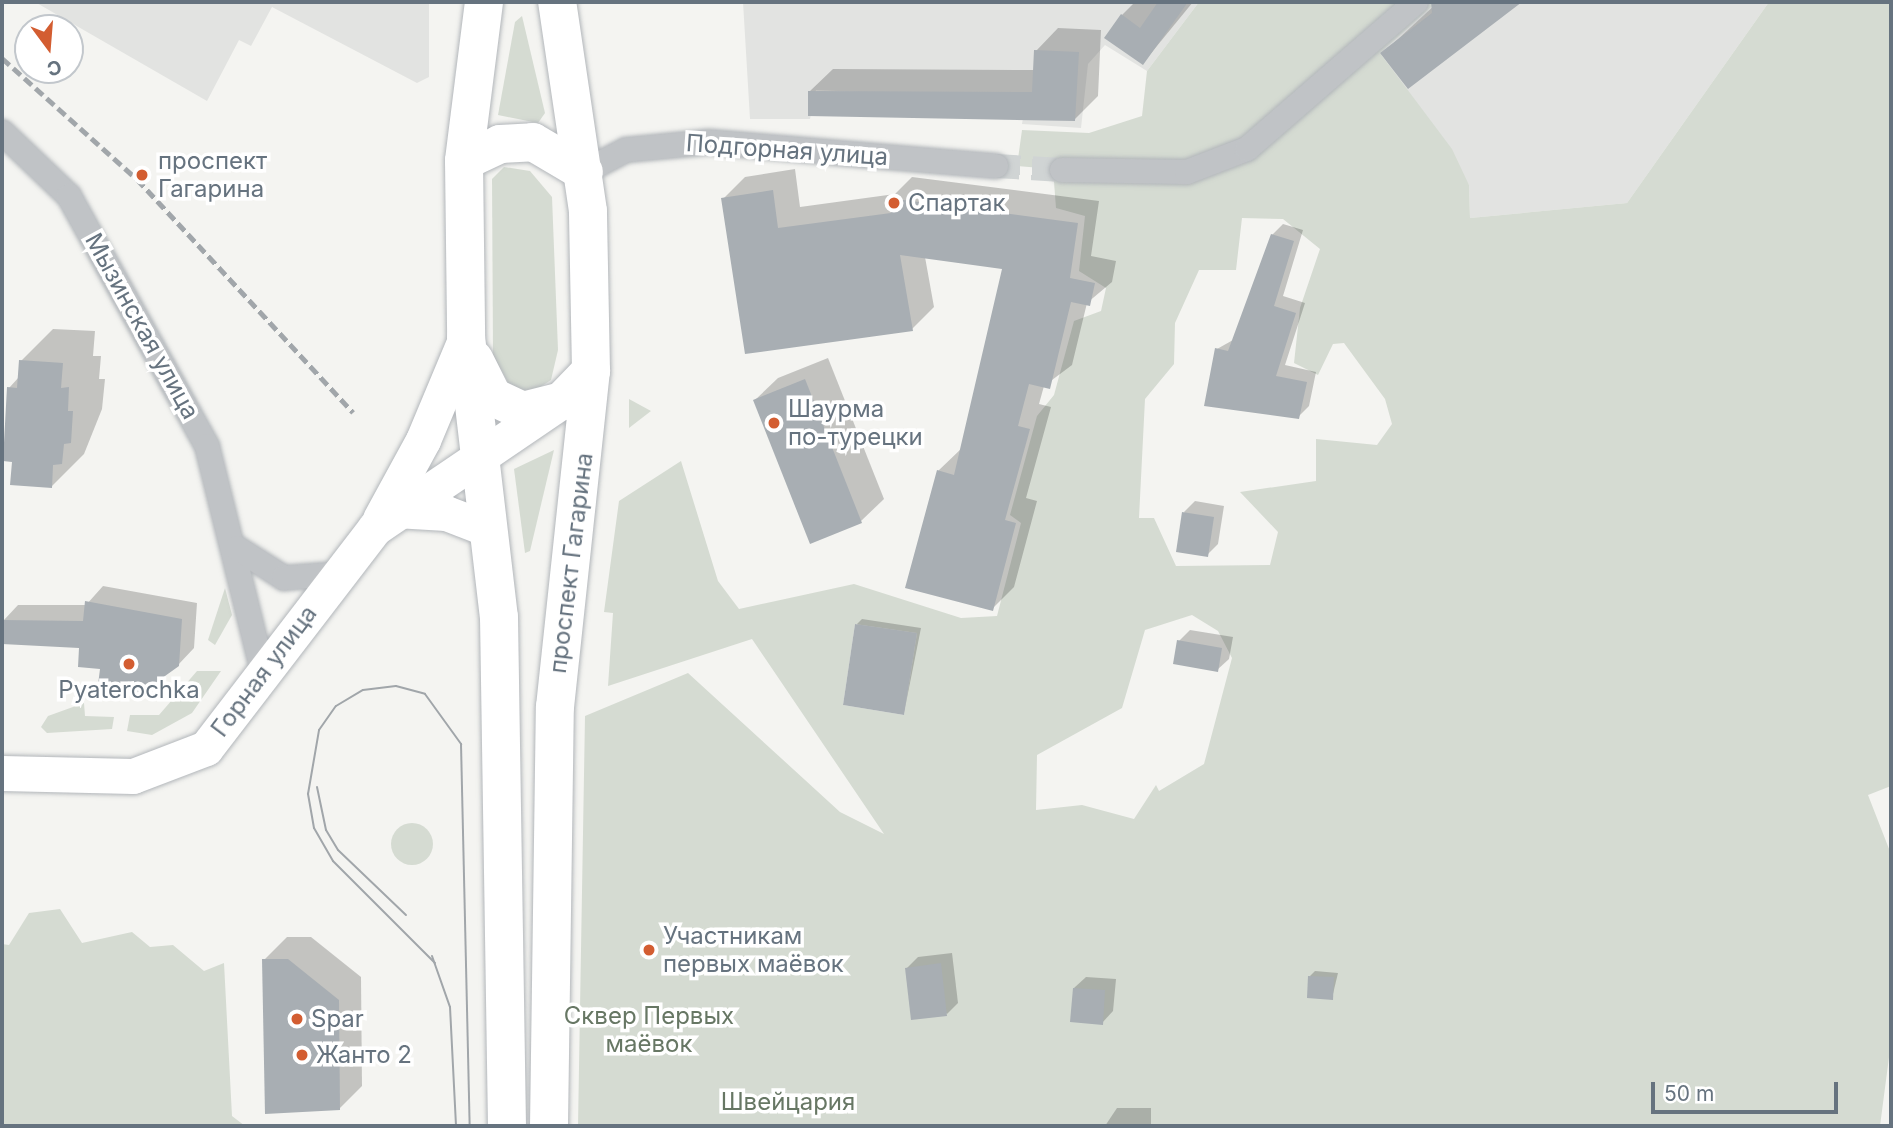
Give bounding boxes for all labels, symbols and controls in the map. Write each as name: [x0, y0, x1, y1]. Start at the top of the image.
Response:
north arrow: [14, 14, 84, 84]
text: С: [44, 55, 64, 81]
street label: Подгорная улица: [685, 129, 889, 171]
place label: проспект Гагарина: [158, 147, 267, 203]
marker: проспект Гагарина: [132, 165, 152, 185]
place label: Спартак: [908, 189, 1005, 217]
marker: Спартак: [886, 195, 902, 211]
street label: Мызинская улица: [79, 228, 205, 424]
place label: Шаурма по-турецки: [788, 395, 923, 451]
marker: Шаурма по-турецки: [766, 415, 782, 431]
street label: проспект Гагарина: [543, 451, 599, 675]
street label: Горная улица: [205, 600, 323, 742]
marker: Pyaterochka: [121, 656, 137, 672]
place label: Pyaterochka: [58, 676, 200, 704]
place label: Участникам первых маёвок: [663, 922, 844, 978]
marker: Участникам первых маёвок: [641, 942, 657, 958]
park label: Сквер Первых маёвок: [564, 1002, 734, 1058]
place label: Spar: [311, 1005, 364, 1033]
marker: Spar: [289, 1011, 305, 1027]
place label: Жанто 2: [316, 1041, 412, 1069]
marker: Жанто 2: [294, 1047, 310, 1063]
scale bar: [1655, 1068, 1842, 1112]
text: 50 m: [1664, 1081, 1714, 1106]
park label: Швейцария: [721, 1088, 855, 1116]

